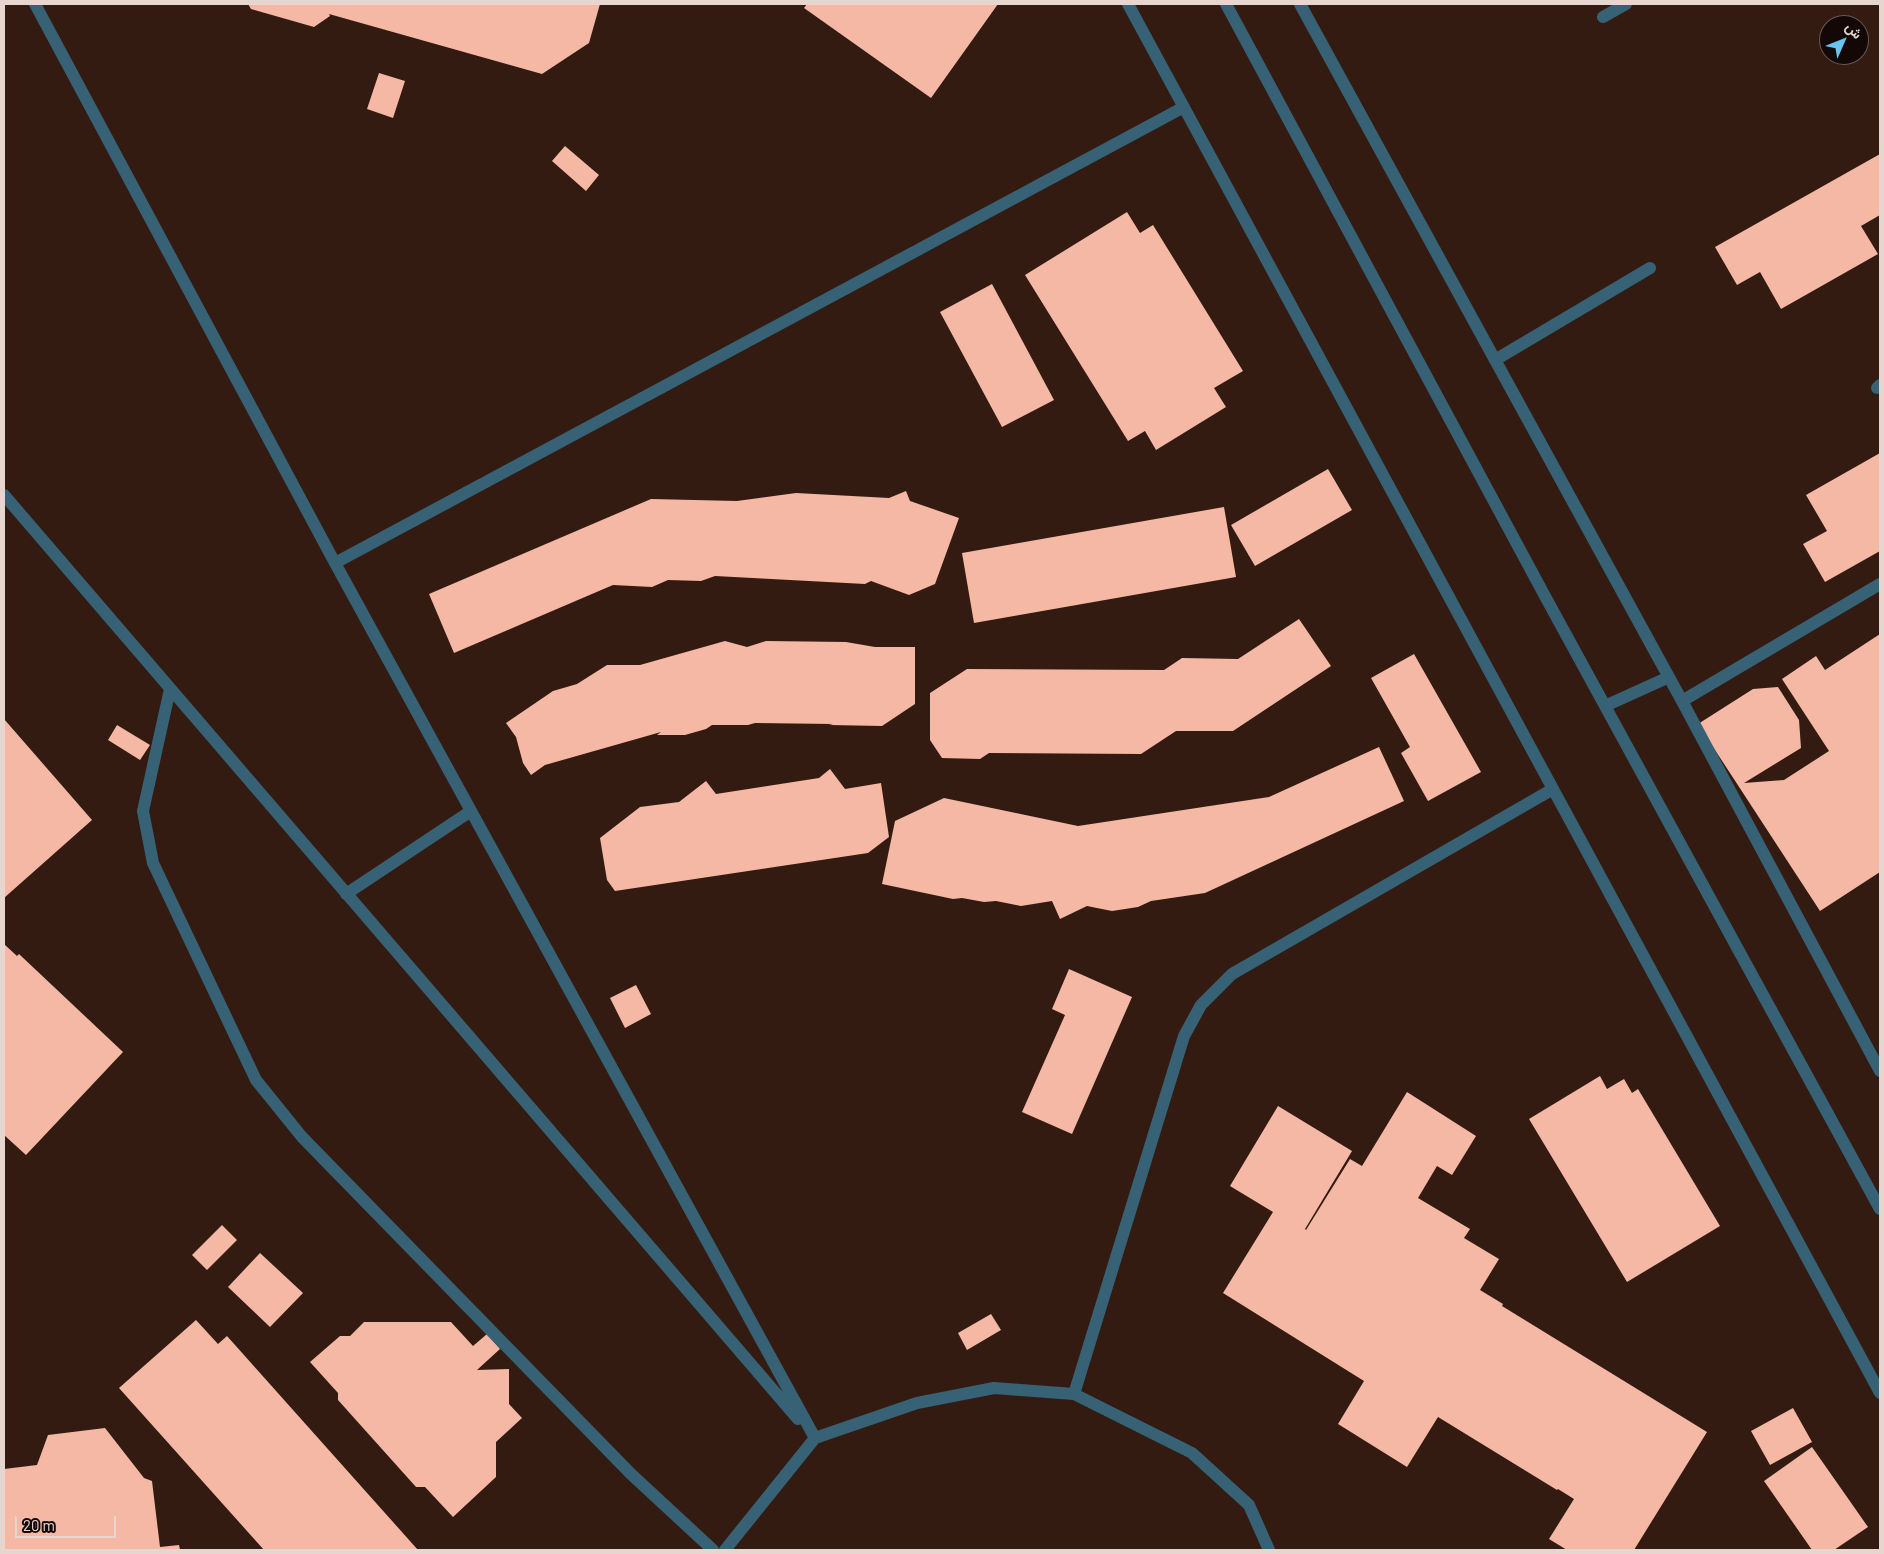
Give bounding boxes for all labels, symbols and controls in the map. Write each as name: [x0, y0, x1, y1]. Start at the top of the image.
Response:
north arrow: [1819, 15, 1869, 65]
text: ش: [1842, 18, 1866, 42]
scale bar: [18, 1506, 119, 1538]
text: 20 m: [23, 1516, 55, 1534]

